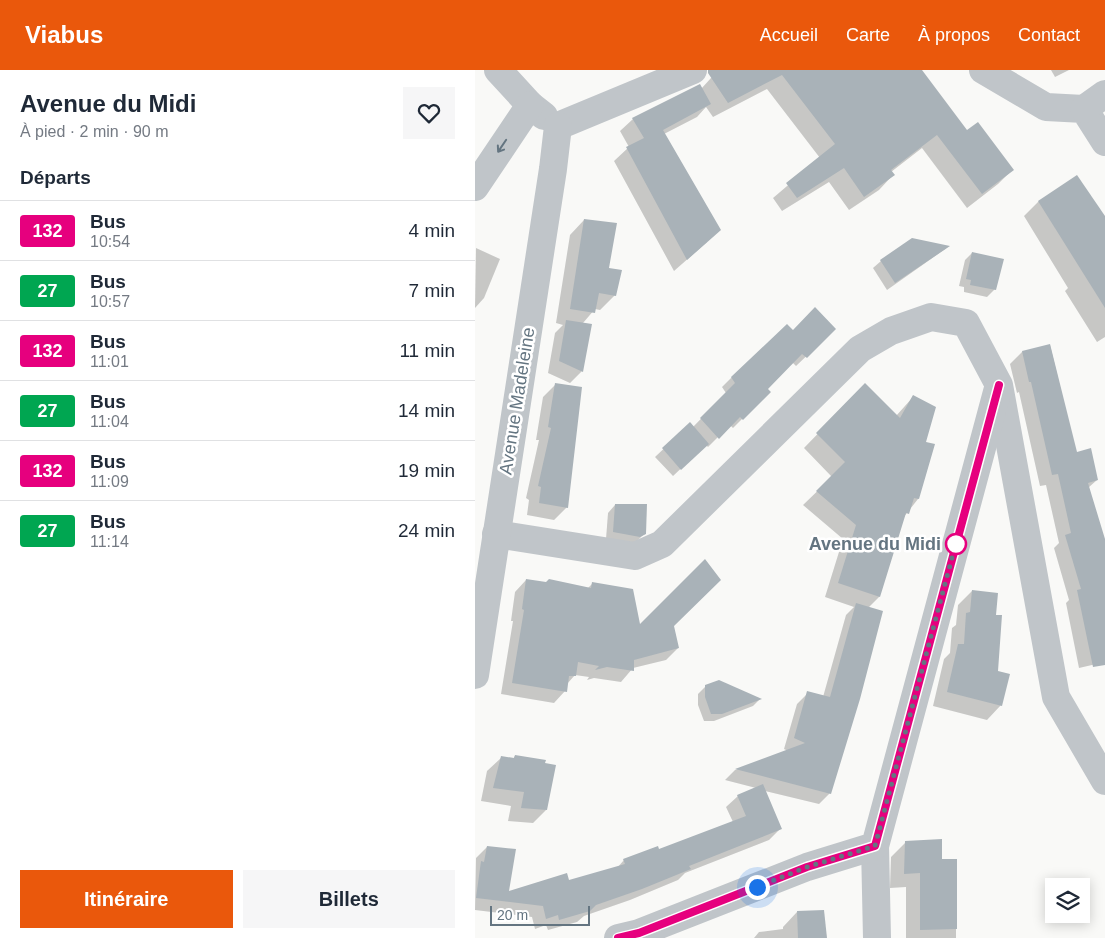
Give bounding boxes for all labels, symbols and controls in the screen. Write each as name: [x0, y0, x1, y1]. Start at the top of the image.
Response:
text: Viabus: [25, 21, 103, 48]
text: Accueil: [760, 25, 818, 45]
text: Carte: [846, 25, 890, 45]
text: À propos: [918, 25, 990, 45]
text: Contact: [1018, 25, 1080, 45]
button: heart: [403, 87, 455, 139]
text: Avenue du Midi: [20, 90, 196, 117]
text: À pied · 2 min · 90 m: [20, 123, 169, 140]
one-way arrow: [497, 139, 507, 153]
text: Départs: [20, 167, 91, 188]
text: Bus: [90, 211, 126, 232]
text: 4 min: [409, 220, 455, 241]
text: 132: [32, 221, 63, 241]
text: 10:54: [90, 233, 130, 250]
text: Bus: [90, 271, 126, 292]
text: 7 min: [409, 280, 455, 301]
text: 27: [37, 281, 58, 301]
text: 10:57: [90, 293, 130, 310]
street label: Avenue Madeleine: [495, 326, 539, 476]
text: Bus: [90, 331, 126, 352]
text: 11 min: [399, 340, 455, 361]
text: 132: [32, 341, 63, 361]
text: 11:01: [90, 353, 129, 370]
text: Bus: [90, 391, 126, 412]
text: 14 min: [398, 400, 455, 421]
text: 27: [37, 401, 58, 421]
text: 11:04: [90, 413, 129, 430]
text: Bus: [90, 451, 126, 472]
text: 19 min: [398, 460, 455, 481]
text: 132: [32, 461, 63, 481]
text: 11:09: [90, 473, 129, 490]
text: Bus: [90, 511, 126, 532]
text: 24 min: [398, 520, 455, 541]
text: 27: [37, 521, 58, 541]
text: 11:14: [90, 533, 129, 550]
marker: Avenue du Midi: [945, 533, 967, 555]
place label: Avenue du Midi: [809, 534, 941, 554]
button: Itinéraire: [20, 870, 233, 928]
button: Billets: [243, 870, 455, 928]
your location: [745, 875, 770, 900]
map controls: [1045, 878, 1090, 923]
button: layers: [1045, 878, 1090, 923]
scale bar: [490, 903, 590, 926]
text: 20 m: [497, 907, 528, 923]

